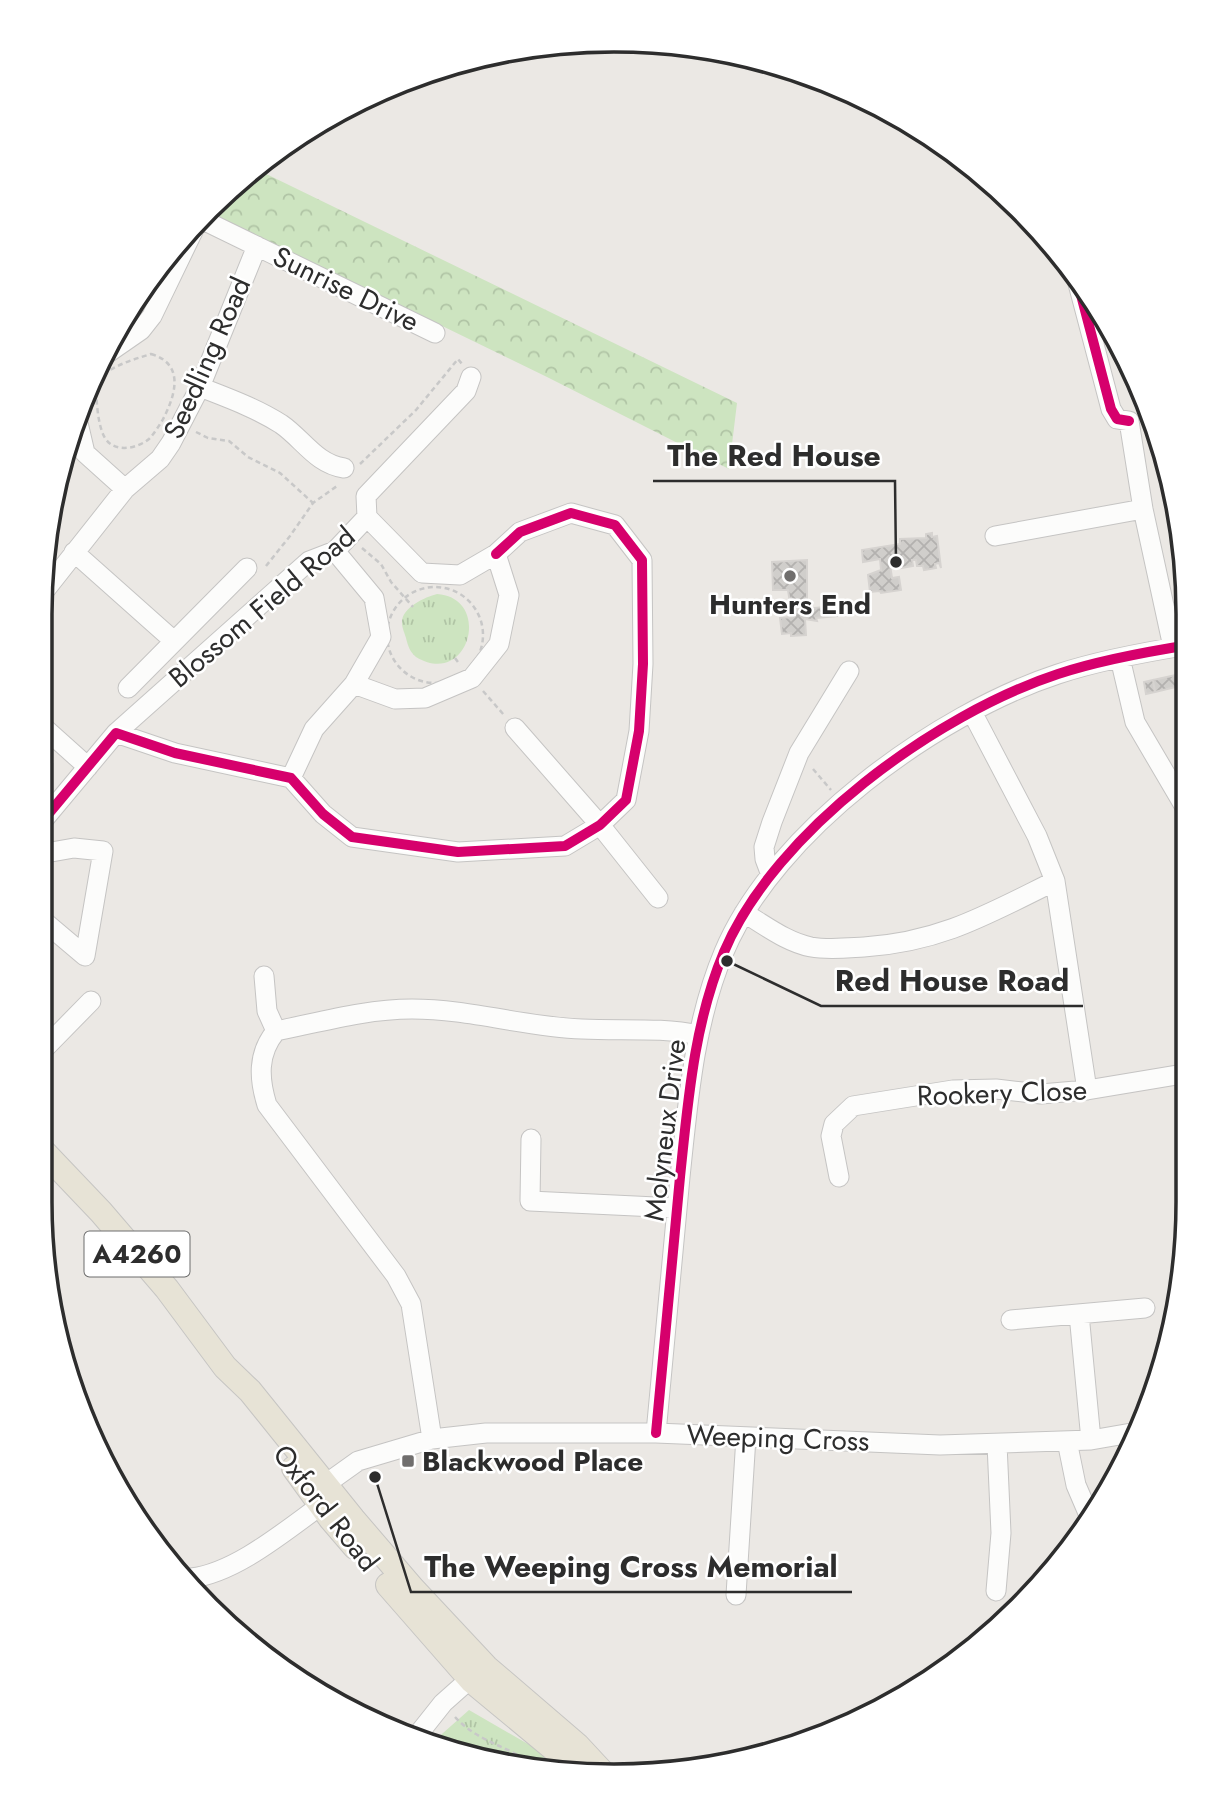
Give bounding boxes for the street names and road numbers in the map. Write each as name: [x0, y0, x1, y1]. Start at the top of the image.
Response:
street label: Sunrise Drive: [266, 236, 426, 342]
street label: Seedling Road: [153, 270, 261, 446]
street label: Blossom Field Road: [160, 517, 364, 697]
street label: Molyneux Drive: [634, 1037, 696, 1223]
street label: Rookery Close: [916, 1070, 1088, 1116]
road number: A4260: [85, 1232, 190, 1276]
street label: Weeping Cross: [686, 1414, 870, 1462]
street label: Oxford Road: [263, 1436, 389, 1580]

